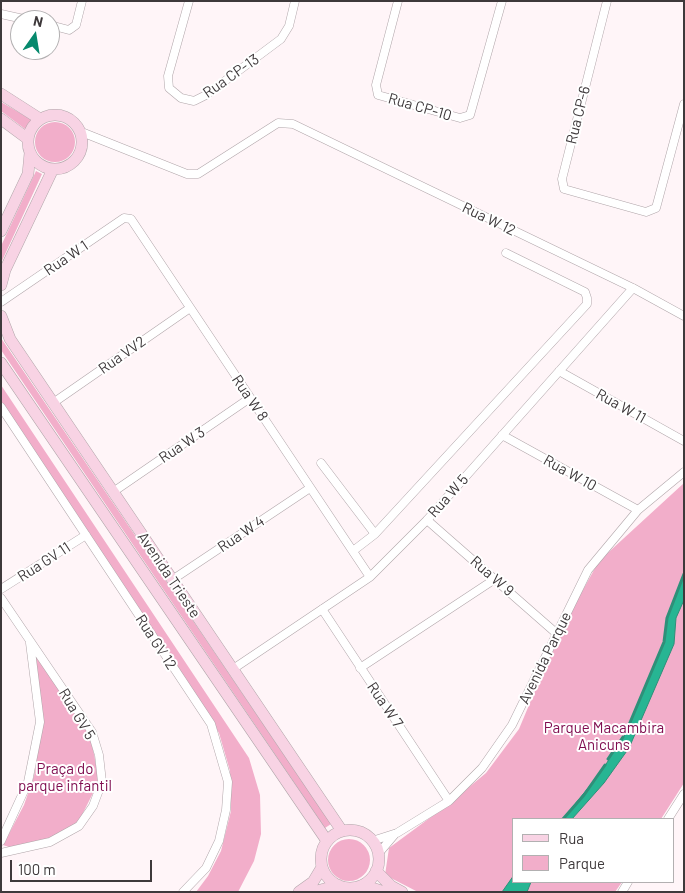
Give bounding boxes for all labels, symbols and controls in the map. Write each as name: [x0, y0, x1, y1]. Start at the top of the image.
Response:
north arrow: [10, 10, 60, 60]
text: N: [32, 12, 45, 30]
street label: Rua CP-13: [199, 50, 263, 102]
street label: Rua CP-6: [562, 84, 594, 146]
street label: Rua CP-10: [386, 89, 454, 125]
street label: Rua W 12: [459, 198, 519, 240]
street label: Rua W 1: [41, 237, 91, 279]
street label: Rua VV2: [95, 332, 149, 378]
street label: Rua W 8: [228, 371, 272, 425]
street label: Rua W 11: [593, 385, 649, 427]
street label: Rua W 3: [156, 423, 208, 467]
street label: Rua W 10: [540, 451, 600, 495]
street label: Rua W 5: [424, 471, 472, 521]
street label: Rua W 4: [214, 512, 268, 556]
street label: Avenida Trieste: [134, 529, 204, 621]
street label: Rua GV 11: [14, 538, 74, 586]
street label: Rua W 9: [467, 552, 517, 600]
street label: Avenida Parque: [515, 609, 575, 707]
street label: Rua GV 12: [132, 611, 180, 673]
street label: Rua W 7: [363, 679, 407, 731]
street label: Rua GV 5: [55, 685, 99, 743]
park label: Parque Macambira Anicuns: [544, 719, 664, 754]
park label: Praça do parque infantil: [18, 760, 112, 795]
legend: [512, 818, 675, 883]
text: Rua: [559, 829, 584, 847]
scale bar: [12, 850, 155, 882]
text: Parque: [559, 854, 605, 872]
text: 100 m: [18, 860, 56, 878]

